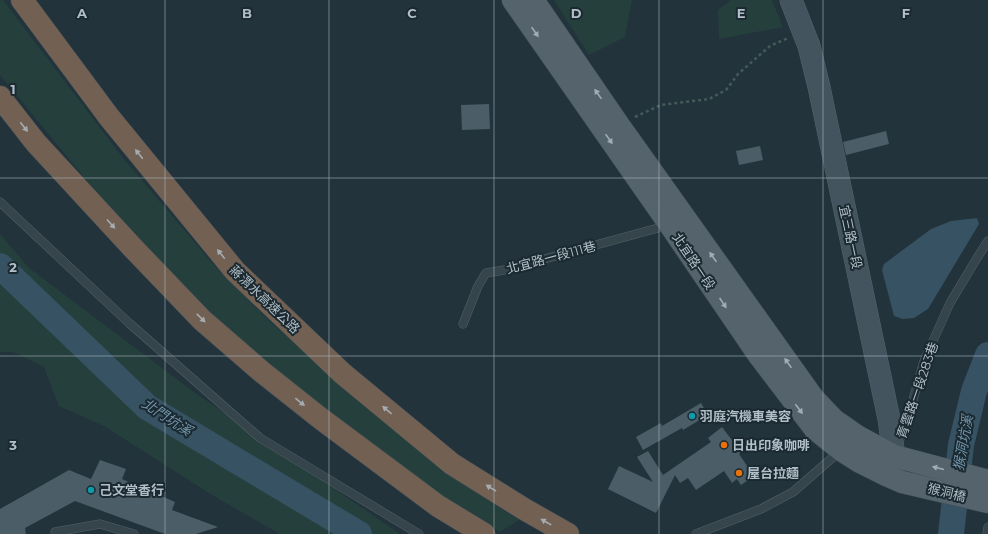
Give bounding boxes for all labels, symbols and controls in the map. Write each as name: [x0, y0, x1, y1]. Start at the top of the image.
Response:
text: A: [76, 5, 88, 21]
text: B: [242, 5, 252, 21]
text: C: [407, 5, 417, 21]
text: D: [571, 5, 582, 21]
text: E: [737, 5, 746, 21]
text: F: [902, 5, 910, 21]
one-way arrow: [531, 27, 539, 37]
text: 1: [10, 81, 16, 97]
one-way arrow: [594, 89, 602, 99]
one-way arrow: [20, 122, 28, 133]
one-way arrow: [605, 134, 613, 144]
one-way arrow: [135, 148, 144, 159]
street label: 宜三路一段: [836, 204, 866, 270]
one-way arrow: [106, 219, 115, 229]
street label: 北宜路一段: [669, 230, 719, 292]
street label: 北宜路一段111巷: [504, 237, 598, 277]
one-way arrow: [217, 249, 226, 260]
one-way arrow: [709, 252, 717, 263]
text: 2: [9, 259, 17, 275]
street label: 蔣渭水高速公路: [227, 262, 303, 336]
one-way arrow: [719, 298, 727, 309]
one-way arrow: [196, 313, 206, 323]
street label: 青雲路一段283巷: [893, 340, 941, 440]
one-way arrow: [784, 358, 792, 369]
water label: 北門坑溪: [139, 394, 197, 441]
one-way arrow: [294, 398, 305, 407]
one-way arrow: [795, 403, 804, 414]
one-way arrow: [382, 406, 393, 415]
place label: 羽庭汽機車美容: [700, 408, 791, 424]
marker: 羽庭汽機車美容: [687, 411, 697, 421]
water label: 猴洞坑溪: [949, 412, 977, 472]
text: 3: [8, 437, 17, 453]
place label: 日出印象咖啡: [732, 437, 810, 453]
marker: 日出印象咖啡: [719, 440, 729, 450]
place label: 屋台拉麵: [747, 465, 799, 481]
one-way arrow: [932, 465, 944, 471]
marker: 屋台拉麵: [734, 468, 744, 478]
street label: 猴洞橋: [926, 480, 968, 504]
place label: 己文堂香行: [99, 482, 164, 498]
marker: 己文堂香行: [86, 485, 96, 495]
one-way arrow: [485, 485, 497, 492]
one-way arrow: [540, 518, 552, 525]

